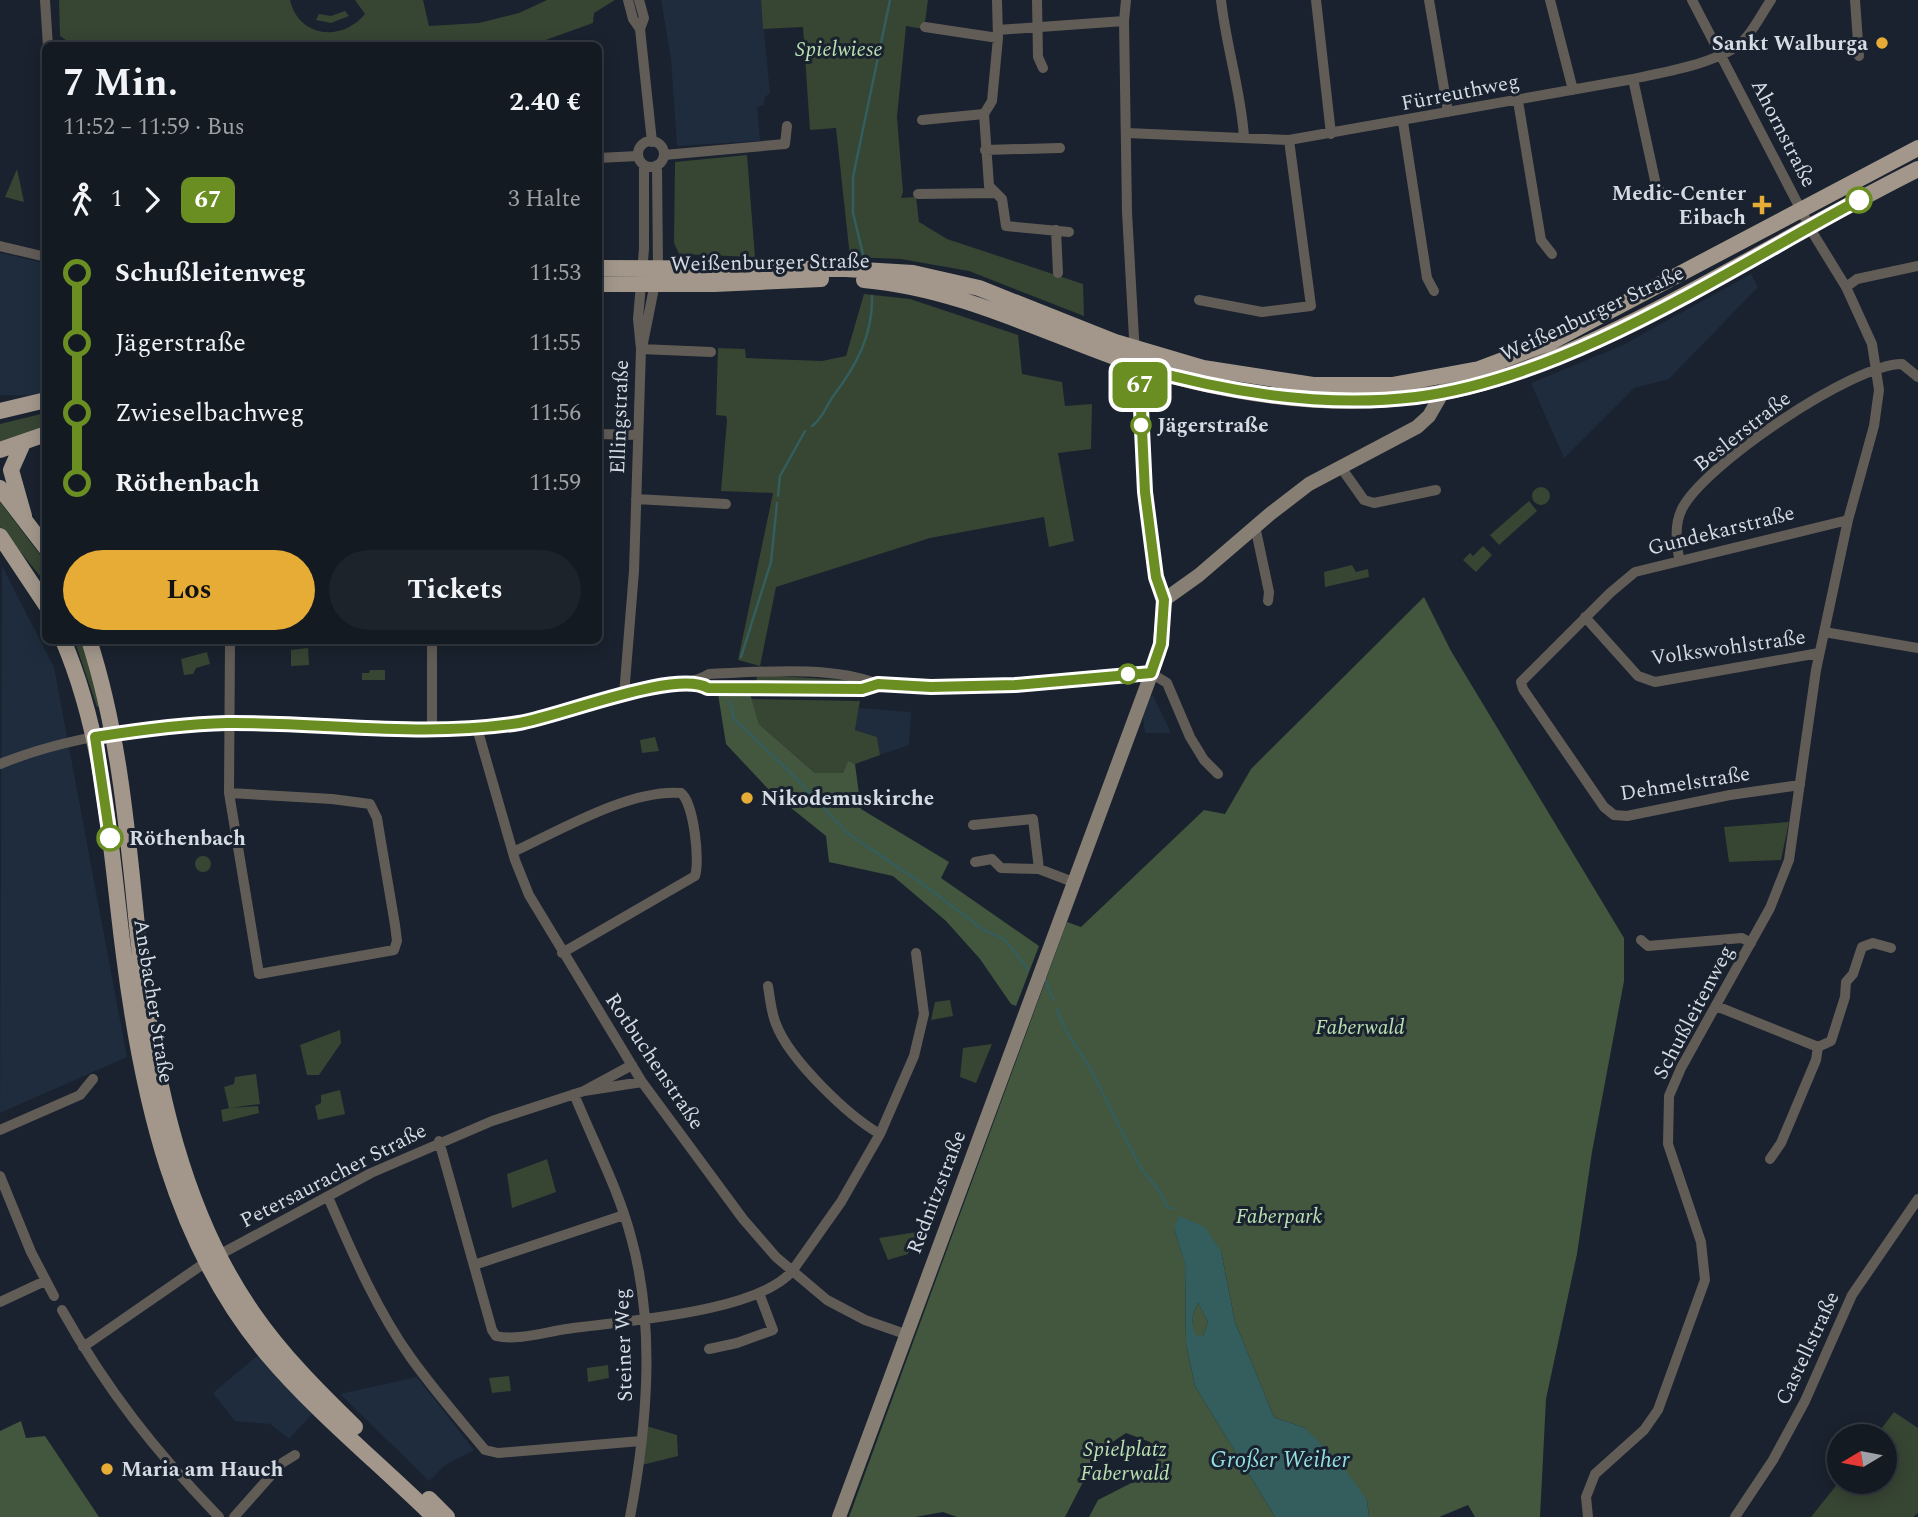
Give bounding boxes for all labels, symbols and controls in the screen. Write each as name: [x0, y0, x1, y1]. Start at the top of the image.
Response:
place label: Sankt Walburga: [1712, 28, 1868, 60]
park label: Spielwiese: [795, 34, 883, 66]
marker: Sankt Walburga: [1874, 35, 1890, 51]
text: 7 Min.: [63, 55, 178, 113]
street label: Fürreuthweg: [1398, 66, 1522, 120]
street label: Ahornstraße: [1742, 74, 1824, 193]
text: 2.40 €: [509, 82, 581, 122]
text: 11:52 – 11:59 · Bus: [63, 110, 245, 145]
place label: Medic-Center Eibach: [1611, 178, 1746, 234]
icon: walk: [63, 181, 101, 219]
icon: forward: [133, 181, 171, 219]
text: 1: [111, 182, 123, 217]
text: 67: [195, 182, 221, 218]
text: 3 Halte: [508, 182, 581, 217]
unlabelled marker: [1846, 187, 1872, 213]
marker: Medic-Center Eibach: [1752, 195, 1772, 215]
street label: Weißenburger Straße: [670, 245, 870, 281]
text: Schußleitenweg: [115, 253, 306, 293]
text: 11:53: [529, 256, 581, 291]
street label: Weißenburger Straße: [1495, 257, 1690, 371]
text: Jägerstraße: [115, 323, 246, 363]
text: 11:55: [529, 326, 581, 361]
street label: Ellingstraße: [602, 359, 638, 475]
line badge: 67: [1108, 362, 1172, 408]
text: 67: [1127, 367, 1153, 403]
street label: Beslerstraße: [1687, 383, 1798, 480]
text: Zwieselbachweg: [115, 393, 304, 433]
text: 11:56: [529, 396, 581, 431]
place label: Jägerstraße: [1157, 410, 1269, 442]
marker: Jägerstraße: [1131, 415, 1151, 435]
text: Röthenbach: [115, 463, 260, 503]
text: 11:59: [529, 466, 581, 501]
street label: Gundekarstraße: [1645, 497, 1798, 565]
button: Los: [63, 550, 315, 630]
button: Tickets: [329, 550, 581, 630]
street label: Volkswohlstraße: [1649, 621, 1808, 675]
unlabelled marker: [1118, 664, 1138, 684]
street label: Dehmelstraße: [1618, 758, 1752, 810]
place label: Nikodemuskirche: [761, 783, 934, 815]
marker: Nikodemuskirche: [739, 790, 755, 806]
place label: Röthenbach: [129, 823, 246, 855]
marker: Röthenbach: [97, 825, 123, 851]
street label: Ansbacher Straße: [124, 917, 182, 1085]
street label: Schußleitenweg: [1645, 940, 1743, 1085]
street label: Rotbuchenstraße: [596, 987, 712, 1136]
park label: Faberwald: [1315, 1012, 1405, 1044]
street label: Petersauracher Straße: [235, 1115, 432, 1237]
street label: Rednitzstraße: [899, 1126, 975, 1259]
park label: Faberpark: [1236, 1201, 1323, 1233]
street label: Castellstraße: [1768, 1286, 1848, 1411]
street label: Steiner Weg: [606, 1288, 642, 1402]
north arrow: [1827, 1424, 1897, 1494]
map controls: [1827, 1424, 1897, 1494]
park label: Spielplatz Faberwald: [1080, 1434, 1170, 1490]
water label: Großer Weiher: [1210, 1443, 1351, 1478]
place label: Maria am Hauch: [121, 1454, 283, 1486]
marker: Maria am Hauch: [99, 1461, 115, 1477]

